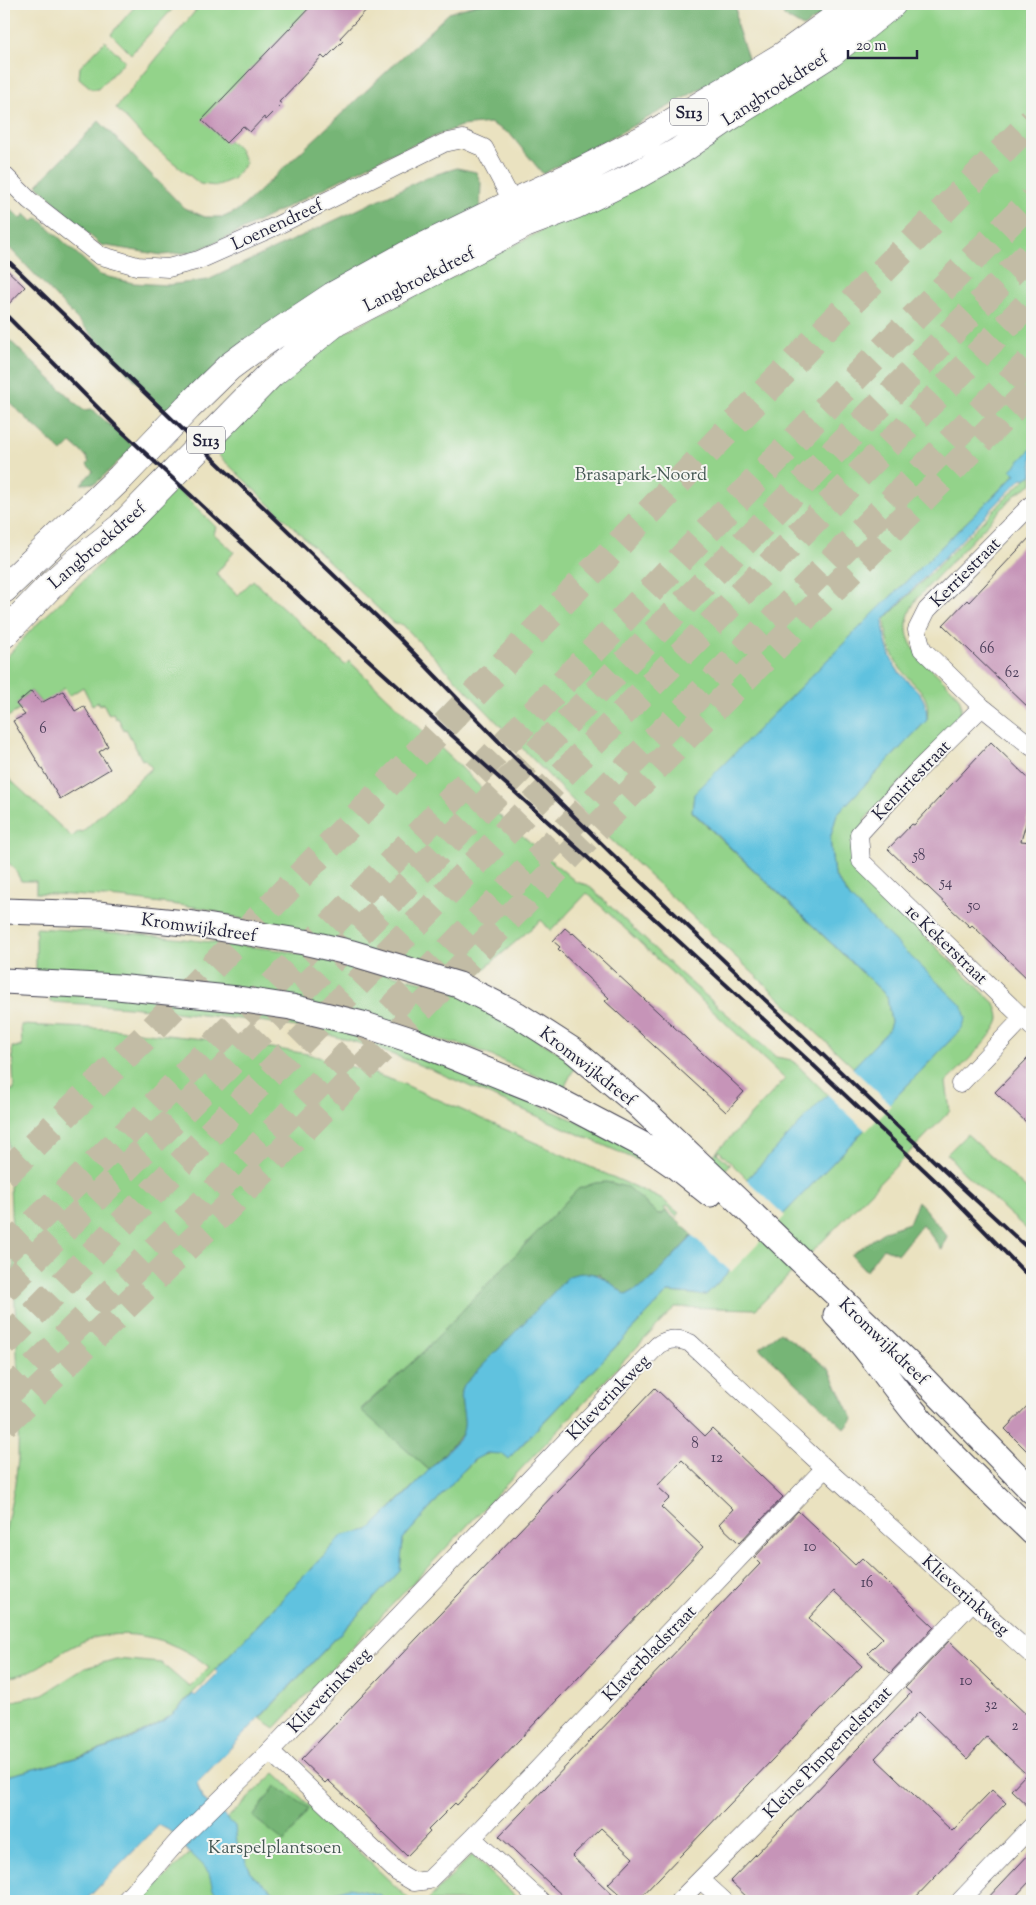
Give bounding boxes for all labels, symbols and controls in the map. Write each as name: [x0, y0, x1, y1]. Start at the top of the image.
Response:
scale bar: [848, 28, 917, 60]
text: 20 m: [856, 36, 887, 57]
street label: Langbroekdreef: [718, 45, 835, 134]
road number: S113: [670, 98, 708, 125]
street label: Loenendreef: [228, 193, 329, 258]
street label: Langbroekdreef: [360, 241, 481, 320]
road number: S113: [187, 426, 225, 454]
park label: Brasapark-Noord: [575, 463, 707, 489]
street label: Langbroekdreef: [44, 496, 154, 596]
street label: Kerriestraat: [925, 532, 1007, 614]
house number: 66: [980, 639, 994, 660]
house number: 62: [1005, 663, 1019, 684]
house number: 6: [39, 719, 47, 740]
street label: Kemiriestraat: [867, 735, 958, 828]
house number: 58: [912, 846, 925, 867]
house number: 54: [939, 873, 953, 894]
house number: 50: [966, 896, 981, 917]
street label: 1e Kekerstraat: [899, 899, 993, 992]
street label: Kromwijkdreef: [139, 908, 259, 950]
street label: Kromwijkdreef: [533, 1022, 641, 1114]
street label: Kromwijkdreef: [832, 1293, 934, 1393]
street label: Klieverinkweg: [562, 1349, 657, 1447]
house number: 8: [691, 1434, 699, 1455]
house number: 12: [711, 1448, 723, 1469]
house number: 10: [804, 1537, 817, 1558]
street label: Klieverinkweg: [915, 1550, 1015, 1643]
house number: 16: [861, 1573, 873, 1594]
street label: Klaverbladstraat: [597, 1600, 703, 1709]
street label: Klieverinkweg: [283, 1642, 378, 1740]
house number: 10: [960, 1671, 973, 1692]
street label: Kleine Pimpernelstraat: [758, 1681, 899, 1825]
house number: 32: [984, 1695, 998, 1716]
house number: 2: [1011, 1716, 1019, 1737]
park label: Karspelplantsoen: [208, 1836, 342, 1862]

